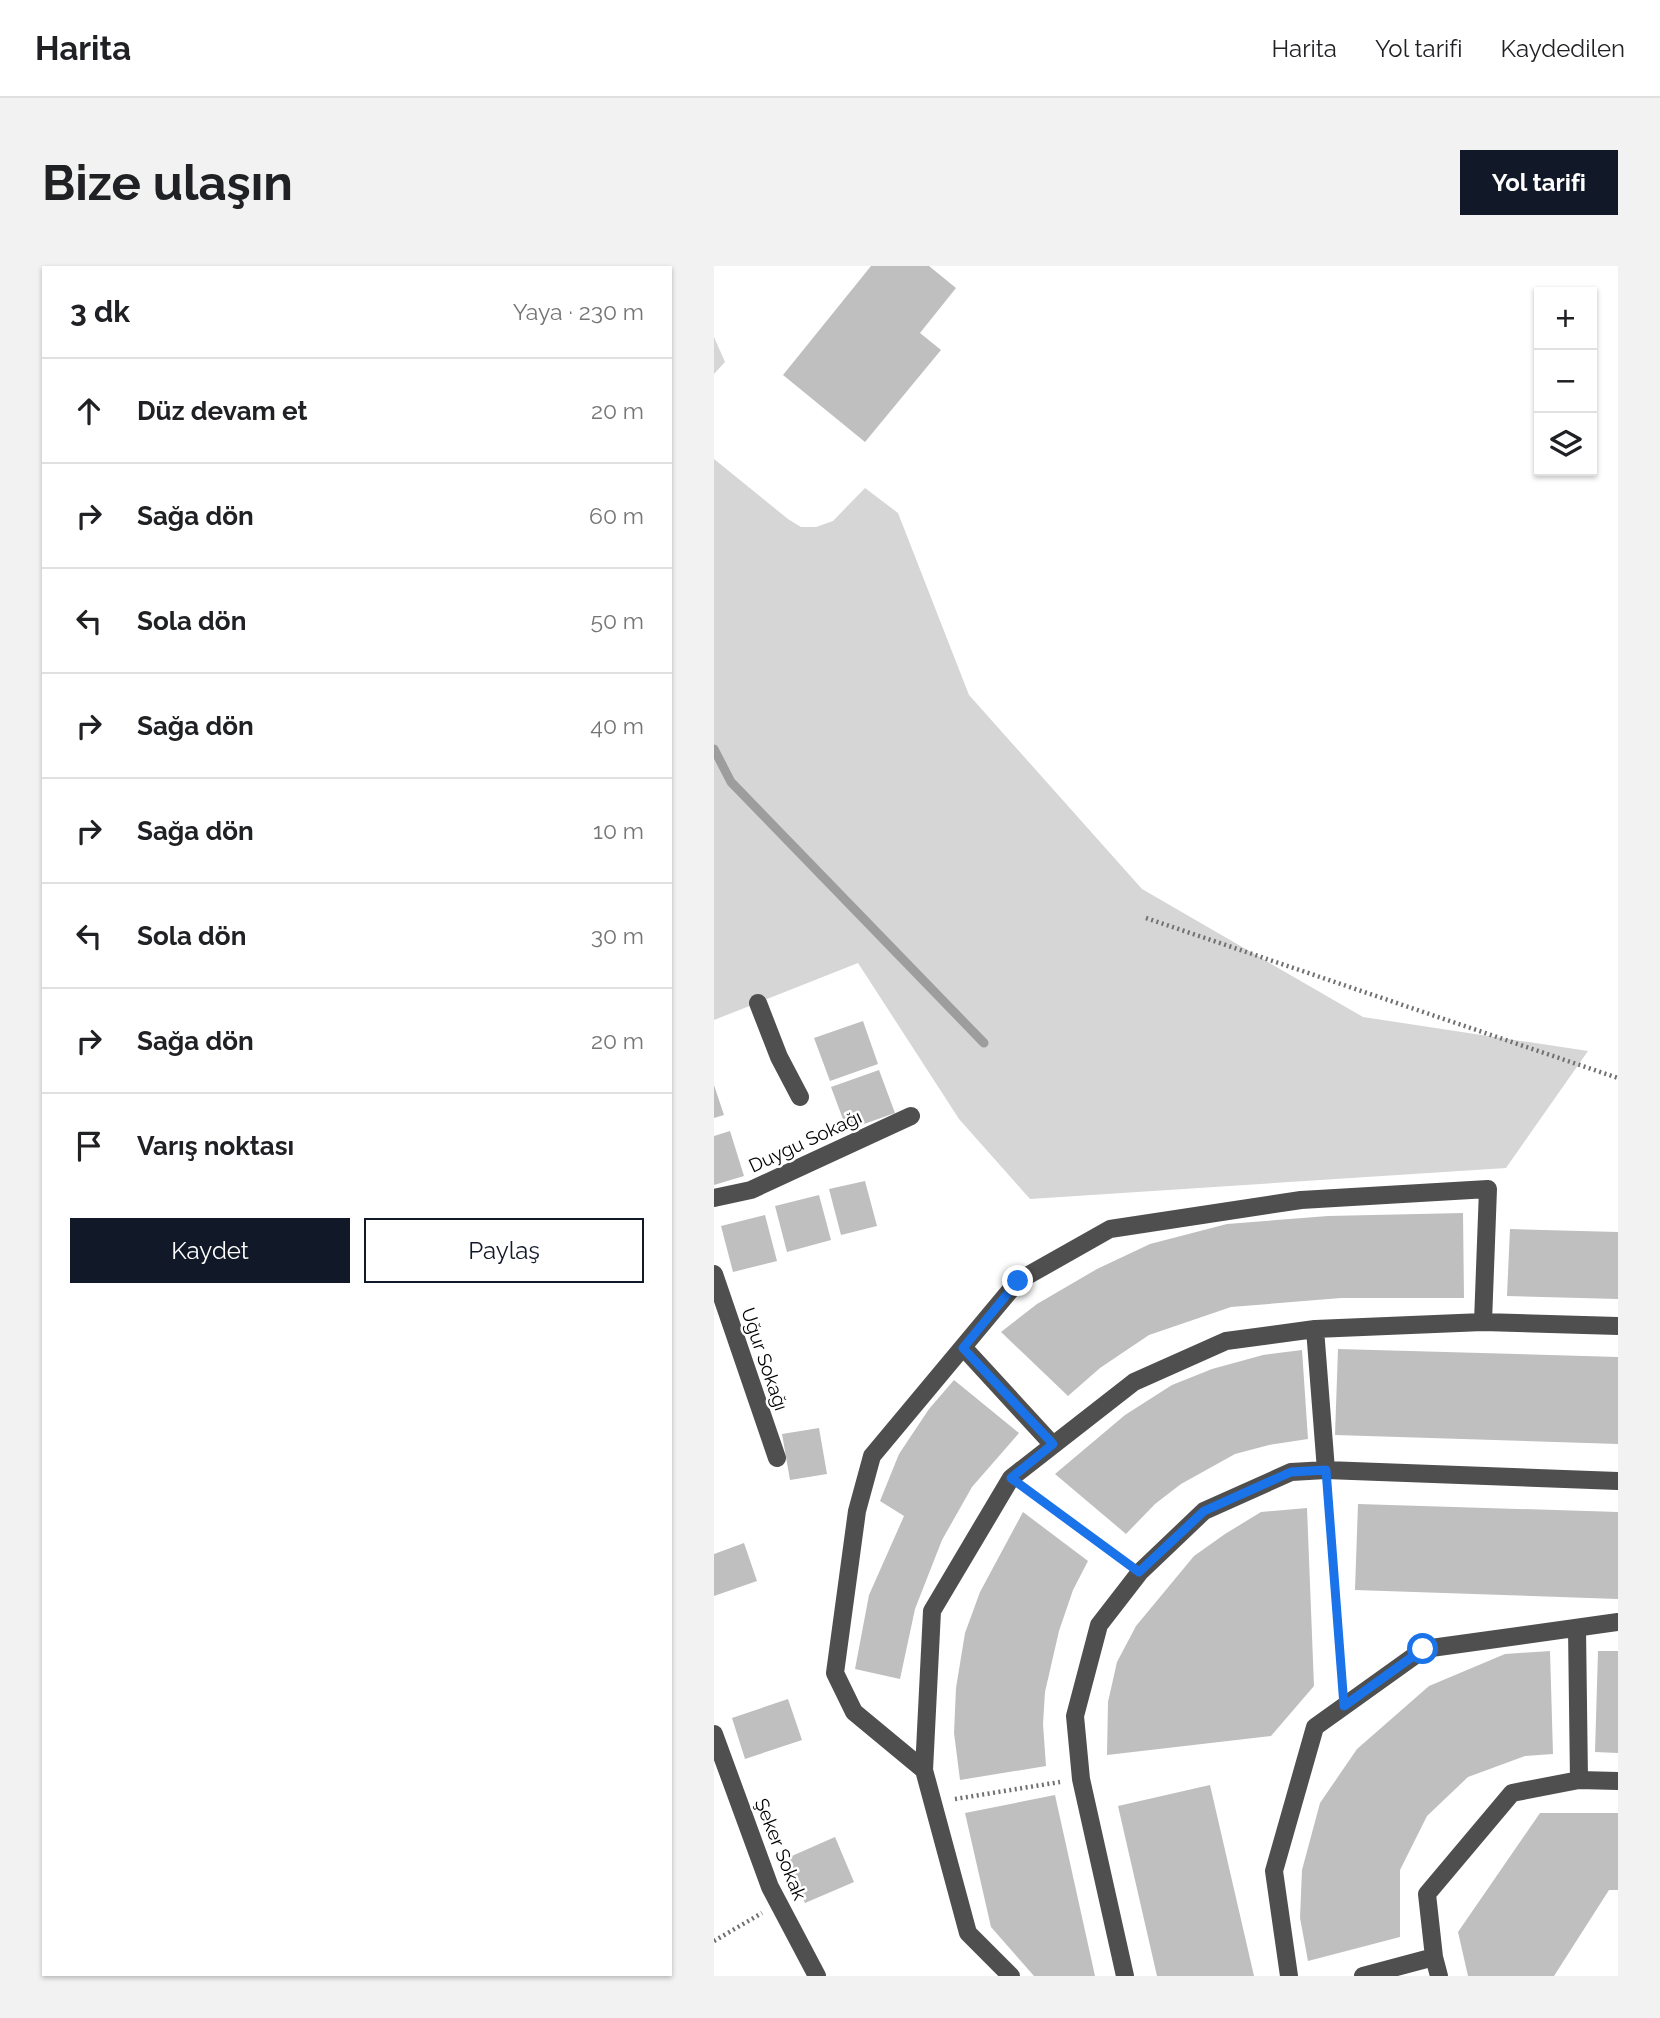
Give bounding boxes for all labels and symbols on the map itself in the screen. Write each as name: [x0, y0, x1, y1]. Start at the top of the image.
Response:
street label: Duygu Sokağı: [745, 1105, 865, 1177]
route end: [1002, 1265, 1033, 1296]
street label: Uğur Sokağı: [737, 1305, 793, 1413]
route start: [1407, 1633, 1438, 1664]
street label: Şeker Sokak: [751, 1795, 811, 1903]

